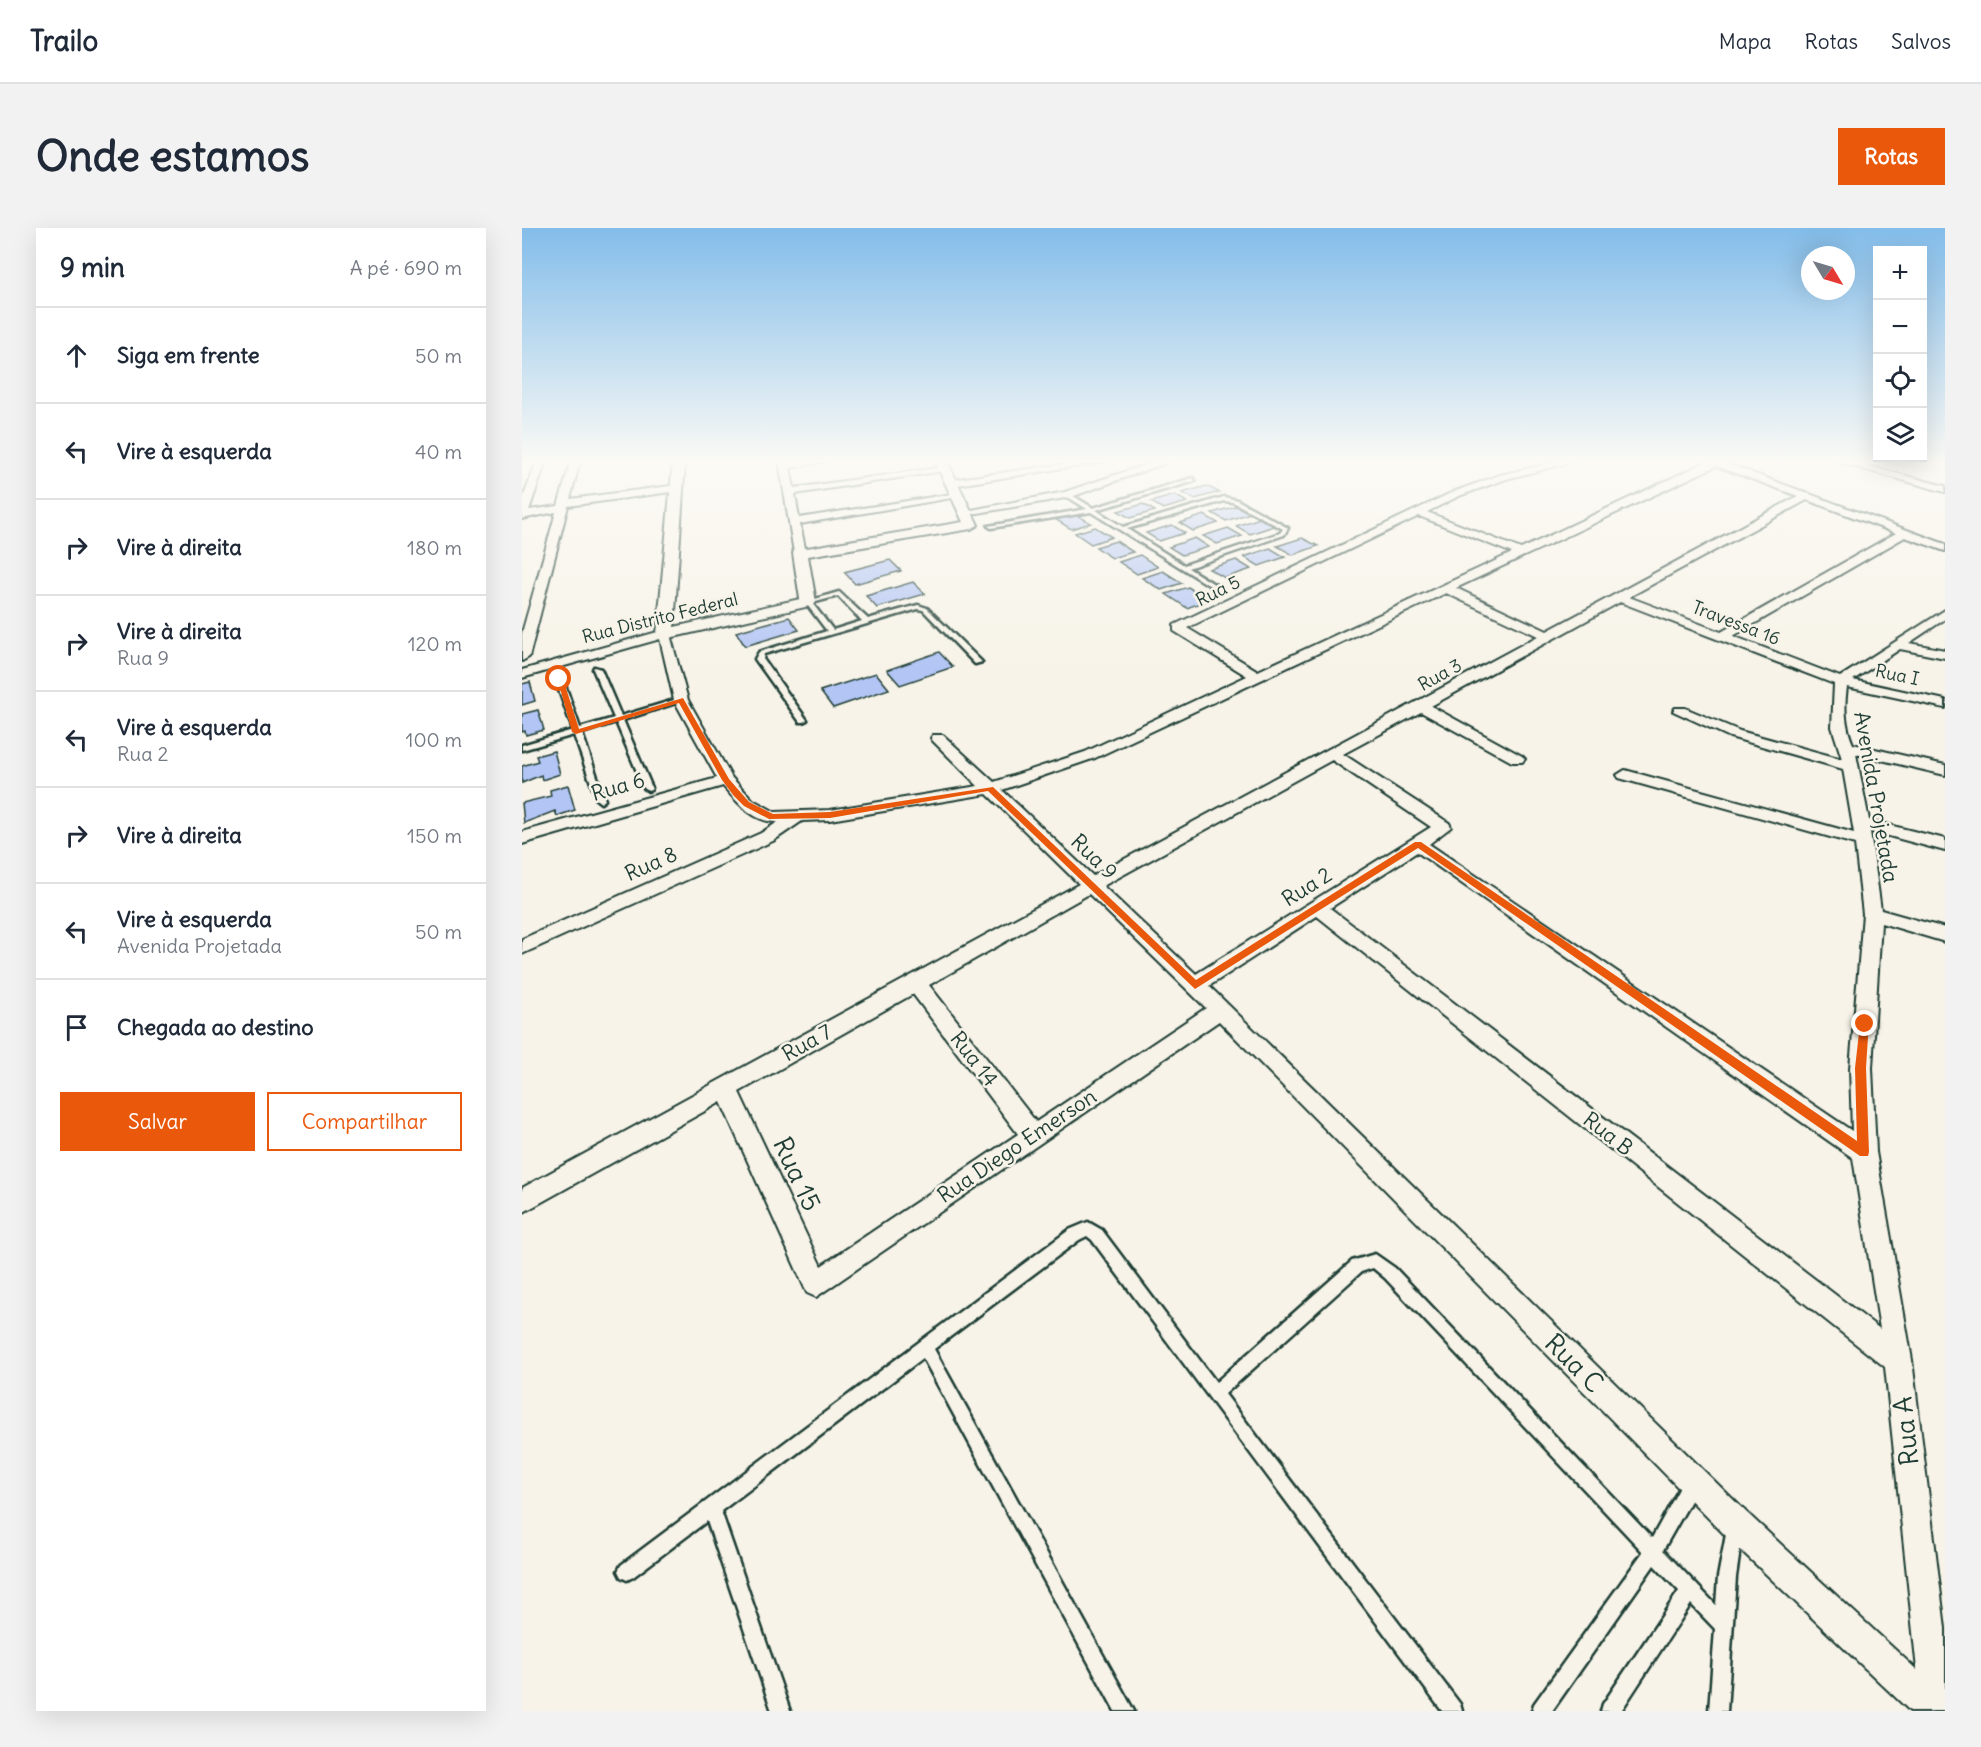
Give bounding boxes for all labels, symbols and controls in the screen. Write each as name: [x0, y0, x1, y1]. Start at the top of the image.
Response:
text: Trailo: [30, 23, 98, 59]
text: Mapa: [1719, 28, 1772, 55]
text: Rotas: [1805, 28, 1858, 55]
text: Salvos: [1891, 28, 1951, 55]
button: Rotas: [1838, 128, 1945, 185]
text: Onde estamos: [36, 130, 309, 182]
north arrow: [1801, 246, 1855, 300]
map controls: [1873, 246, 1927, 462]
button: +: [1873, 246, 1927, 300]
text: 9 min: [60, 251, 125, 284]
text: A pé · 690 m: [350, 255, 462, 280]
button: −: [1873, 300, 1927, 354]
icon: ahead: [60, 339, 93, 372]
text: Siga em frente: [117, 341, 260, 369]
text: 50 m: [415, 343, 462, 368]
button: locate: [1873, 354, 1927, 408]
button: layers: [1873, 408, 1927, 462]
icon: left: [60, 435, 93, 468]
text: Vire à esquerda: [117, 437, 272, 465]
text: 40 m: [415, 439, 462, 464]
icon: right: [60, 531, 93, 564]
text: Vire à direita: [117, 533, 242, 561]
text: 180 m: [407, 535, 462, 560]
street label: Rua 5: [1192, 570, 1244, 611]
street label: Rua Distrito Federal: [580, 587, 740, 648]
street label: Travessa 16: [1689, 595, 1783, 650]
text: Vire à direita: [117, 617, 242, 645]
icon: right: [60, 627, 93, 660]
text: 120 m: [408, 631, 462, 656]
text: Rua 9: [117, 645, 169, 670]
street label: Rua 3: [1414, 653, 1466, 696]
street label: Rua I: [1873, 659, 1921, 690]
route start: [545, 665, 571, 691]
street label: Avenida Projetada: [1848, 709, 1905, 885]
text: Vire à esquerda: [117, 713, 272, 741]
icon: left: [60, 723, 93, 756]
text: 100 m: [405, 727, 462, 752]
text: Rua 2: [117, 741, 168, 766]
street label: Rua 6: [588, 766, 648, 807]
icon: right: [60, 819, 93, 852]
text: Vire à direita: [117, 821, 242, 849]
text: 150 m: [407, 823, 462, 848]
street label: Rua 9: [1065, 828, 1123, 885]
street label: Rua 8: [620, 840, 681, 887]
street label: Rua 2: [1277, 861, 1337, 912]
text: Vire à esquerda: [117, 905, 272, 933]
icon: left: [60, 915, 93, 948]
text: 50 m: [415, 919, 462, 944]
text: Avenida Projetada: [117, 933, 282, 958]
route end: [1851, 1010, 1877, 1036]
icon: arrive: [60, 1011, 93, 1044]
text: Chegada ao destino: [117, 1013, 314, 1041]
street label: Rua 7: [777, 1018, 836, 1067]
street label: Rua 14: [944, 1026, 1004, 1092]
street label: Rua Diego Emerson: [932, 1082, 1101, 1209]
button: Salvar: [60, 1092, 255, 1151]
button: Compartilhar: [267, 1092, 462, 1151]
street label: Rua B: [1578, 1106, 1639, 1162]
street label: Rua 15: [766, 1132, 829, 1216]
street label: Rua C: [1538, 1326, 1611, 1399]
street label: Rua A: [1885, 1395, 1926, 1467]

